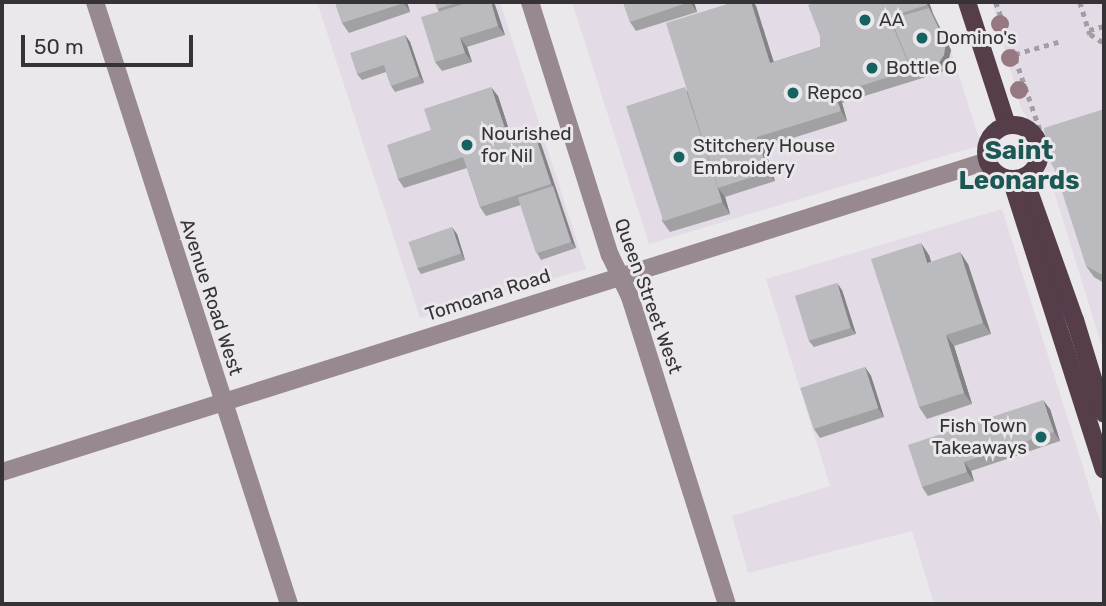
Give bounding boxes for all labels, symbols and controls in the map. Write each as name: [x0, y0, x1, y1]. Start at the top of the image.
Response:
place label: AA: [879, 9, 904, 31]
marker: AA: [857, 12, 873, 28]
scale bar: [24, 21, 196, 65]
place label: Domino's: [936, 27, 1017, 49]
marker: Domino's: [914, 30, 930, 46]
text: 50 m: [34, 34, 84, 59]
place label: Bottle O: [886, 57, 957, 79]
marker: Bottle O: [864, 60, 880, 76]
place label: Repco: [807, 82, 863, 104]
marker: Repco: [785, 85, 801, 101]
place label: Nourished for Nil: [481, 123, 572, 167]
place label: Stitchery House Embroidery: [693, 135, 836, 179]
district label: Saint Leonards: [958, 135, 1080, 196]
marker: Nourished for Nil: [459, 137, 475, 153]
marker: Stitchery House Embroidery: [671, 149, 687, 165]
street label: Queen Street West: [609, 215, 687, 377]
street label: Avenue Road West: [175, 216, 247, 378]
street label: Tomoana Road: [423, 264, 553, 326]
place label: Fish Town Takeaways: [932, 415, 1027, 459]
marker: Fish Town Takeaways: [1033, 429, 1049, 445]

